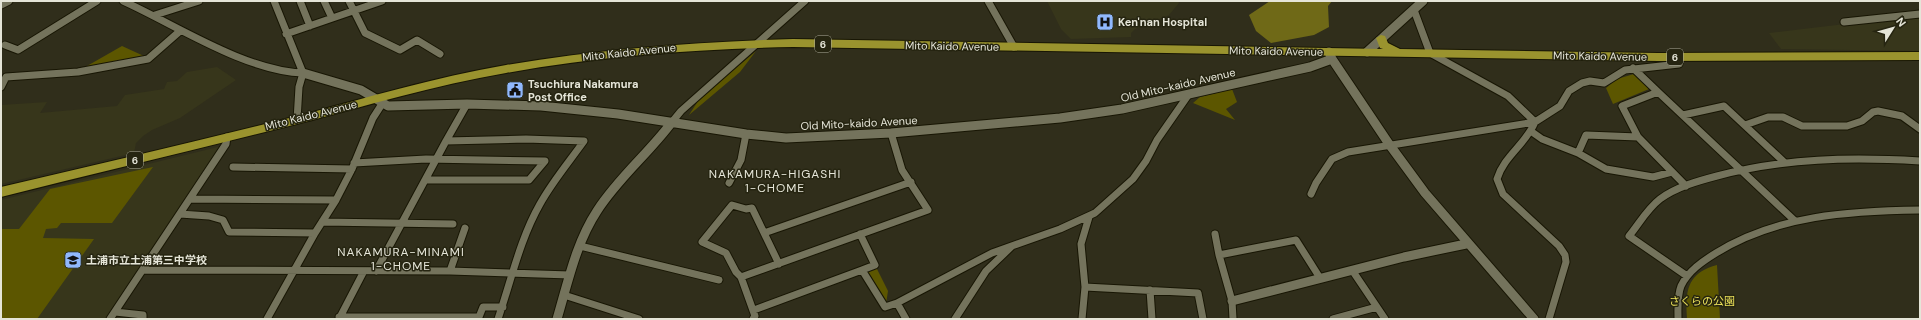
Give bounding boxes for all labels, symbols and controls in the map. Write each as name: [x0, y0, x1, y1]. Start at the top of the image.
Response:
north arrow: [1873, 8, 1913, 48]
hospital icon: Ken'nan Hospital: [1095, 12, 1115, 32]
place label: Ken'nan Hospital: [1118, 15, 1207, 29]
text: N: [1893, 15, 1909, 29]
road number: 6: [815, 36, 831, 52]
street label: Mito Kaido Avenue: [905, 38, 999, 54]
street label: Mito Kaido Avenue: [582, 40, 676, 64]
street label: Mito Kaido Avenue: [1229, 43, 1323, 59]
street label: Mito Kaido Avenue: [1553, 48, 1647, 64]
road number: 6: [1667, 49, 1683, 65]
street label: Old Mito-kaido Avenue: [1119, 65, 1237, 105]
place label: Tsuchiura Nakamura Post Office: [528, 77, 638, 104]
public building icon: Tsuchiura Nakamura Post Office: [505, 80, 525, 100]
street label: Mito Kaido Avenue: [264, 97, 358, 133]
street label: Old Mito-kaido Avenue: [800, 113, 918, 133]
road number: 6: [127, 152, 143, 168]
district label: NAKAMURA-HIGASHI 1-CHOME: [709, 166, 841, 196]
district label: NAKAMURA-MINAMI 1-CHOME: [337, 244, 465, 274]
school or university icon: 土浦市立土浦第三中学校: [63, 250, 83, 270]
place label: 土浦市立土浦第三中学校: [86, 253, 207, 267]
park label: さくらの公園: [1669, 294, 1735, 308]

